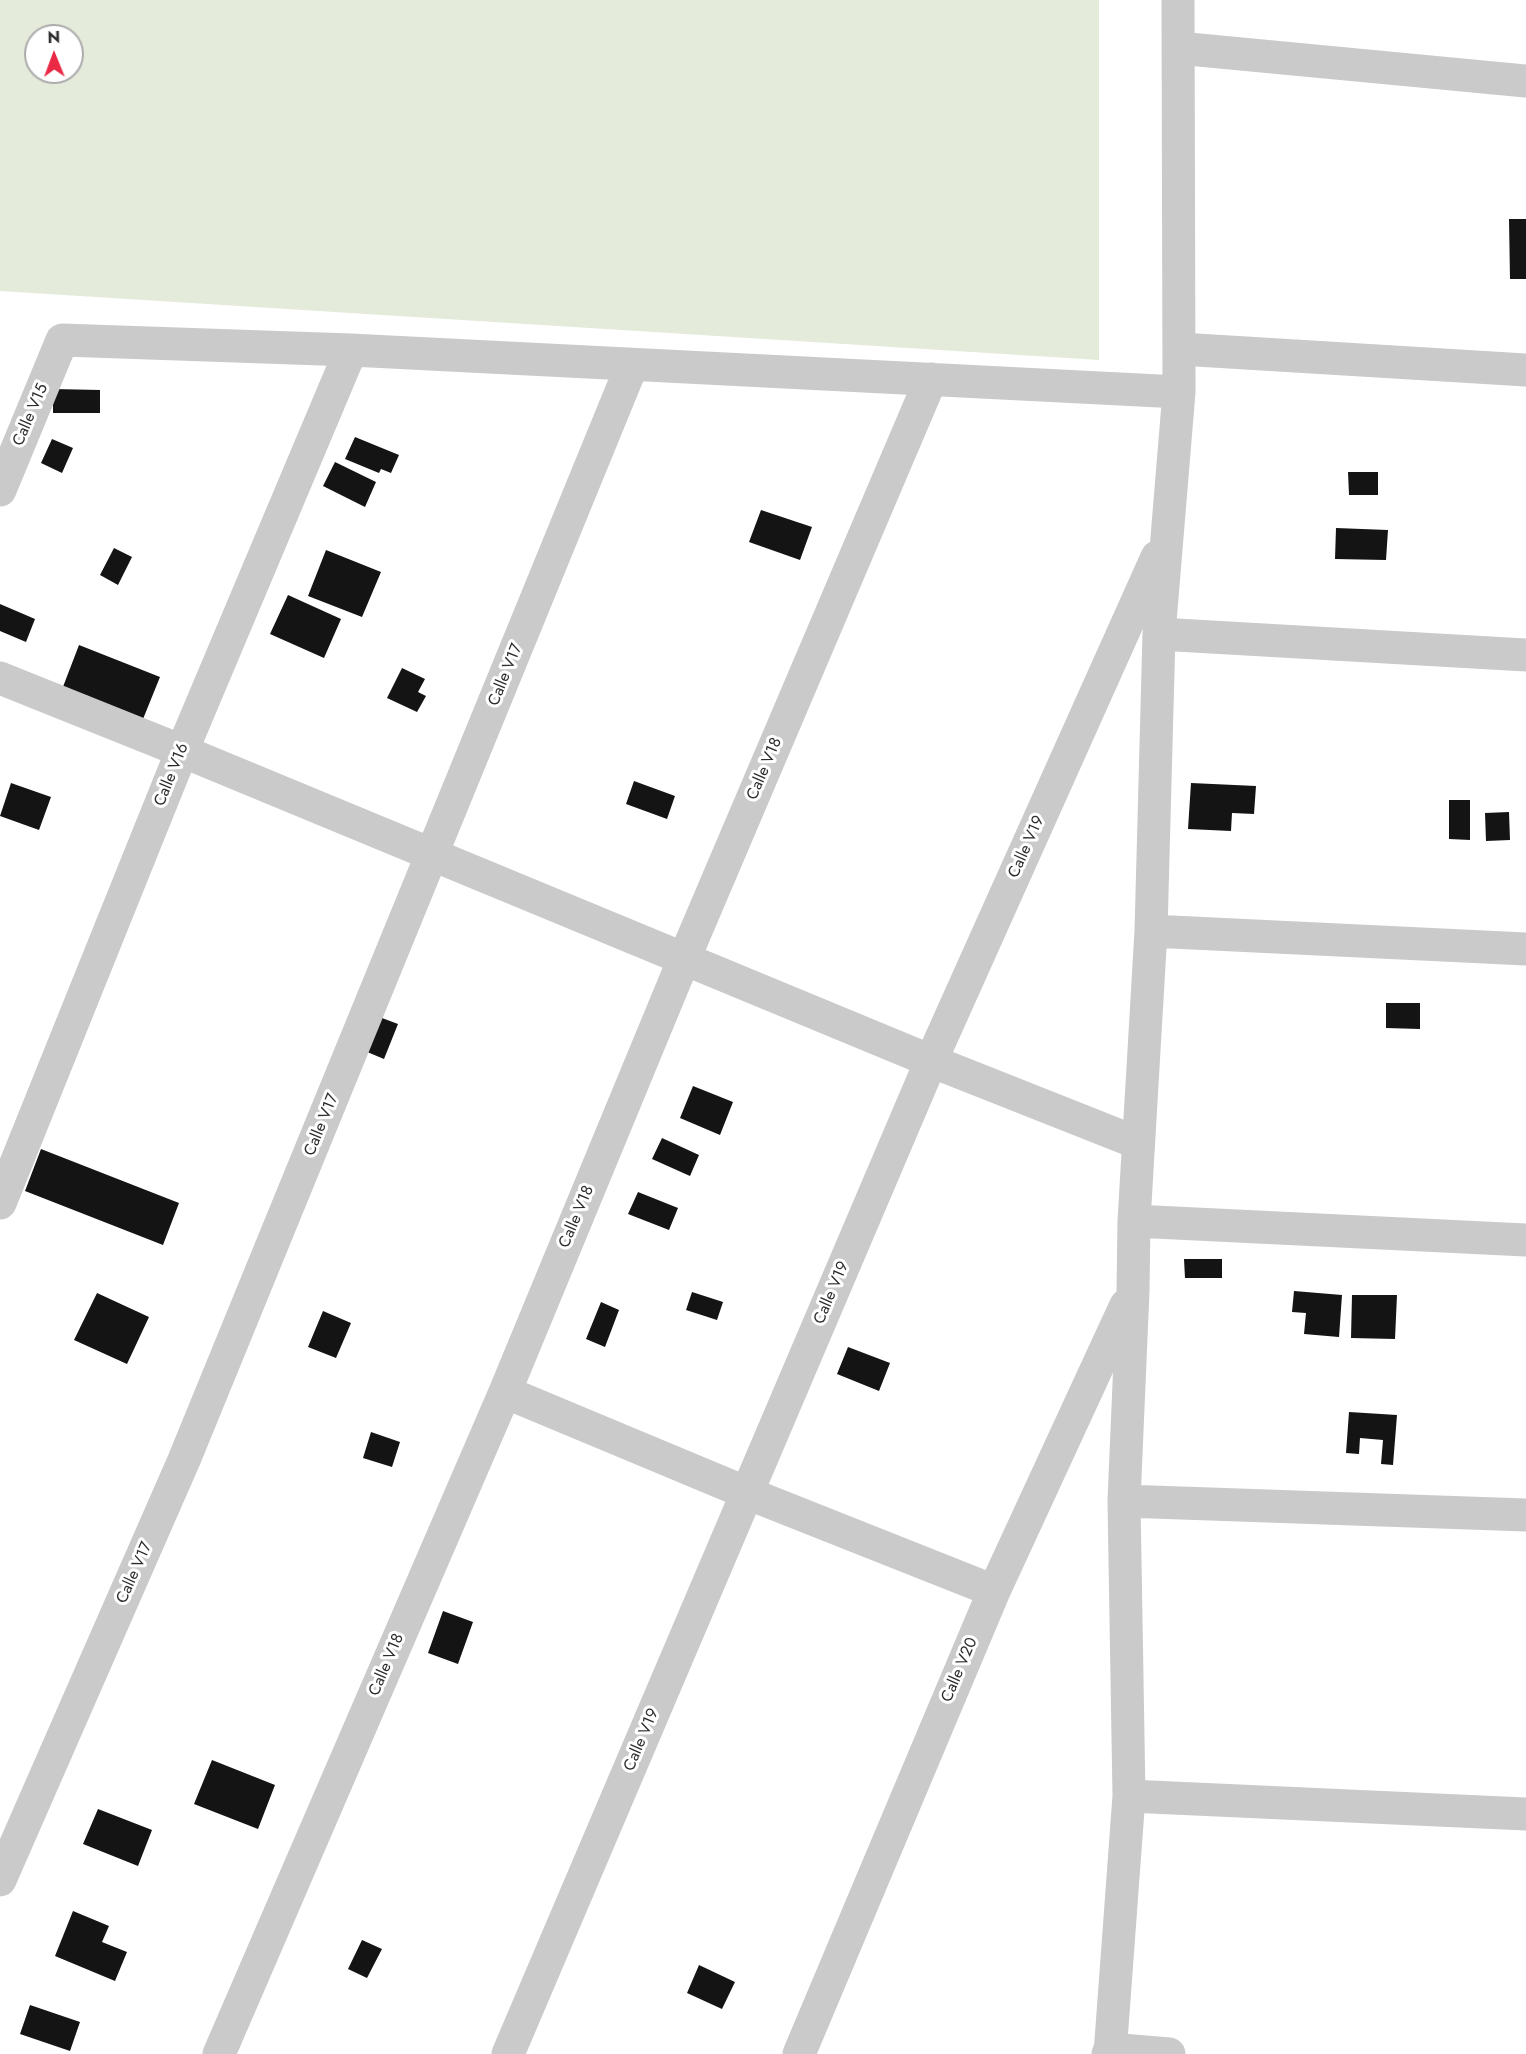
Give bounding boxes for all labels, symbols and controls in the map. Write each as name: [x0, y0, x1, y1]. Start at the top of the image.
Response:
north arrow: [24, 24, 84, 84]
text: N: [47, 26, 60, 49]
street label: Calle V15: [9, 381, 53, 449]
street label: Calle V17: [485, 641, 527, 709]
street label: Calle V18: [743, 735, 787, 803]
street label: Calle V16: [151, 741, 193, 809]
street label: Calle V19: [1005, 813, 1049, 881]
street label: Calle V17: [301, 1091, 343, 1159]
street label: Calle V18: [555, 1183, 599, 1251]
street label: Calle V19: [810, 1259, 854, 1327]
street label: Calle V17: [113, 1539, 157, 1607]
street label: Calle V18: [365, 1631, 409, 1699]
street label: Calle V20: [938, 1635, 982, 1705]
street label: Calle V19: [620, 1706, 664, 1774]

